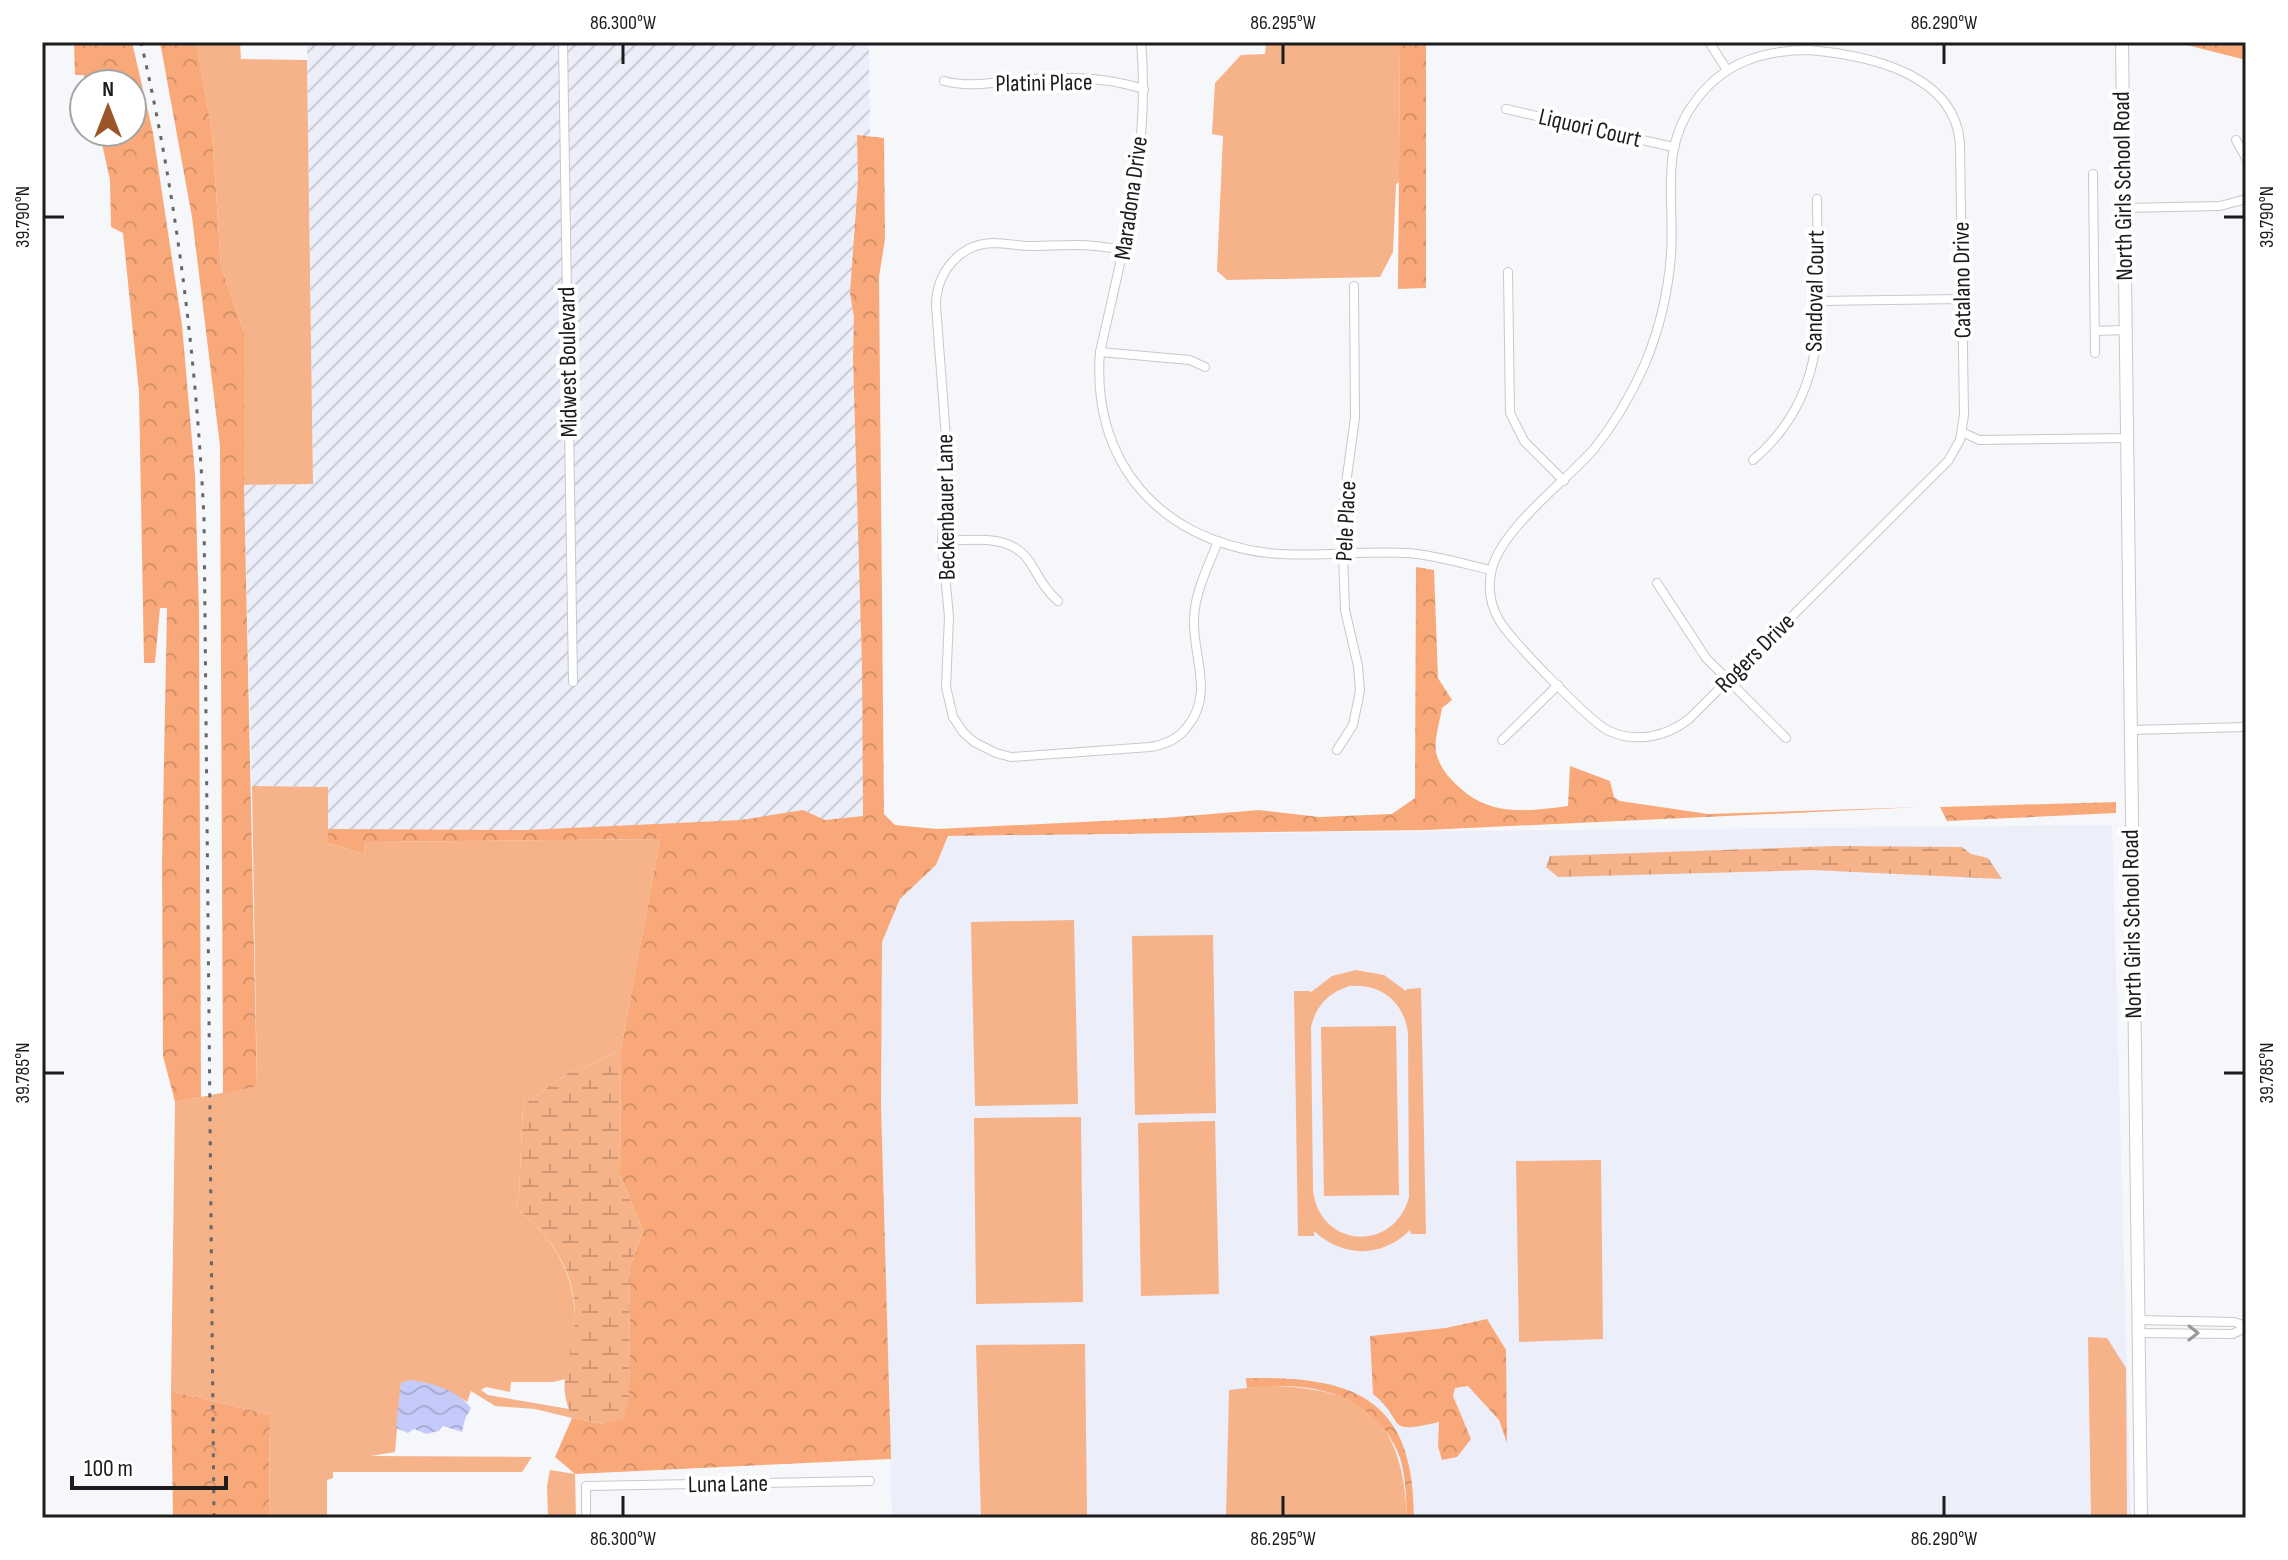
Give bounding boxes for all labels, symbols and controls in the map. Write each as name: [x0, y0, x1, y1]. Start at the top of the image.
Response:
text: 86.300°W: [590, 11, 656, 35]
text: 86.295°W: [1250, 11, 1316, 35]
text: 86.290°W: [1911, 11, 1977, 35]
north arrow: [68, 68, 148, 148]
street label: Platini Place: [995, 68, 1093, 98]
text: N: [102, 76, 114, 103]
street label: North Girls School Road: [2107, 91, 2139, 281]
street label: Liquori Court: [1536, 102, 1644, 154]
street label: Maradona Drive: [1108, 134, 1154, 262]
text: 39.790°N: [11, 186, 35, 248]
text: 39.790°N: [2255, 186, 2279, 248]
street label: Catalano Drive: [1946, 221, 1978, 339]
street label: Sandoval Court: [1799, 230, 1831, 352]
street label: Midwest Boulevard: [552, 286, 584, 438]
street label: Beckenbauer Lane: [930, 434, 962, 580]
street label: Pele Place: [1329, 480, 1363, 562]
street label: Rogers Drive: [1709, 607, 1801, 699]
street label: North Girls School Road: [2116, 829, 2148, 1019]
text: 39.785°N: [11, 1043, 35, 1103]
text: 39.785°N: [2255, 1043, 2279, 1103]
one-way arrow: [2187, 1324, 2200, 1342]
scale bar: [72, 1440, 226, 1490]
text: 100 m: [84, 1454, 133, 1483]
street label: Luna Lane: [688, 1469, 768, 1499]
text: 86.300°W: [590, 1527, 656, 1551]
text: 86.295°W: [1250, 1527, 1316, 1551]
text: 86.290°W: [1911, 1527, 1977, 1551]

